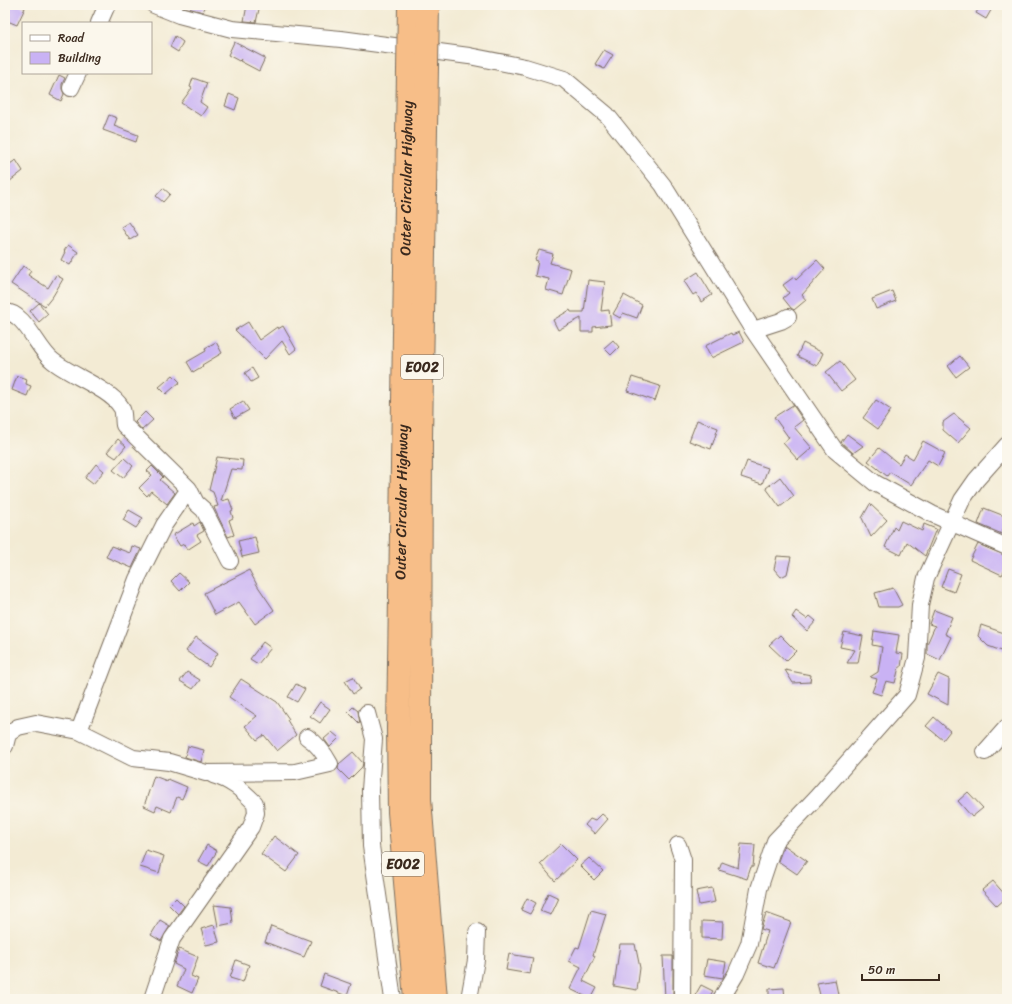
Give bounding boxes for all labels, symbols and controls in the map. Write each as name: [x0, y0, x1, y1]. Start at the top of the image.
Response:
legend: [22, 22, 152, 74]
text: Road: [58, 27, 85, 49]
text: Building: [58, 47, 101, 69]
street label: Outer Circular Highway: [392, 100, 421, 256]
road number: E002: [401, 355, 443, 379]
street label: Outer Circular Highway: [387, 424, 416, 580]
road number: E002: [382, 852, 424, 876]
scale bar: [862, 956, 939, 982]
text: 50 m: [868, 959, 895, 981]

